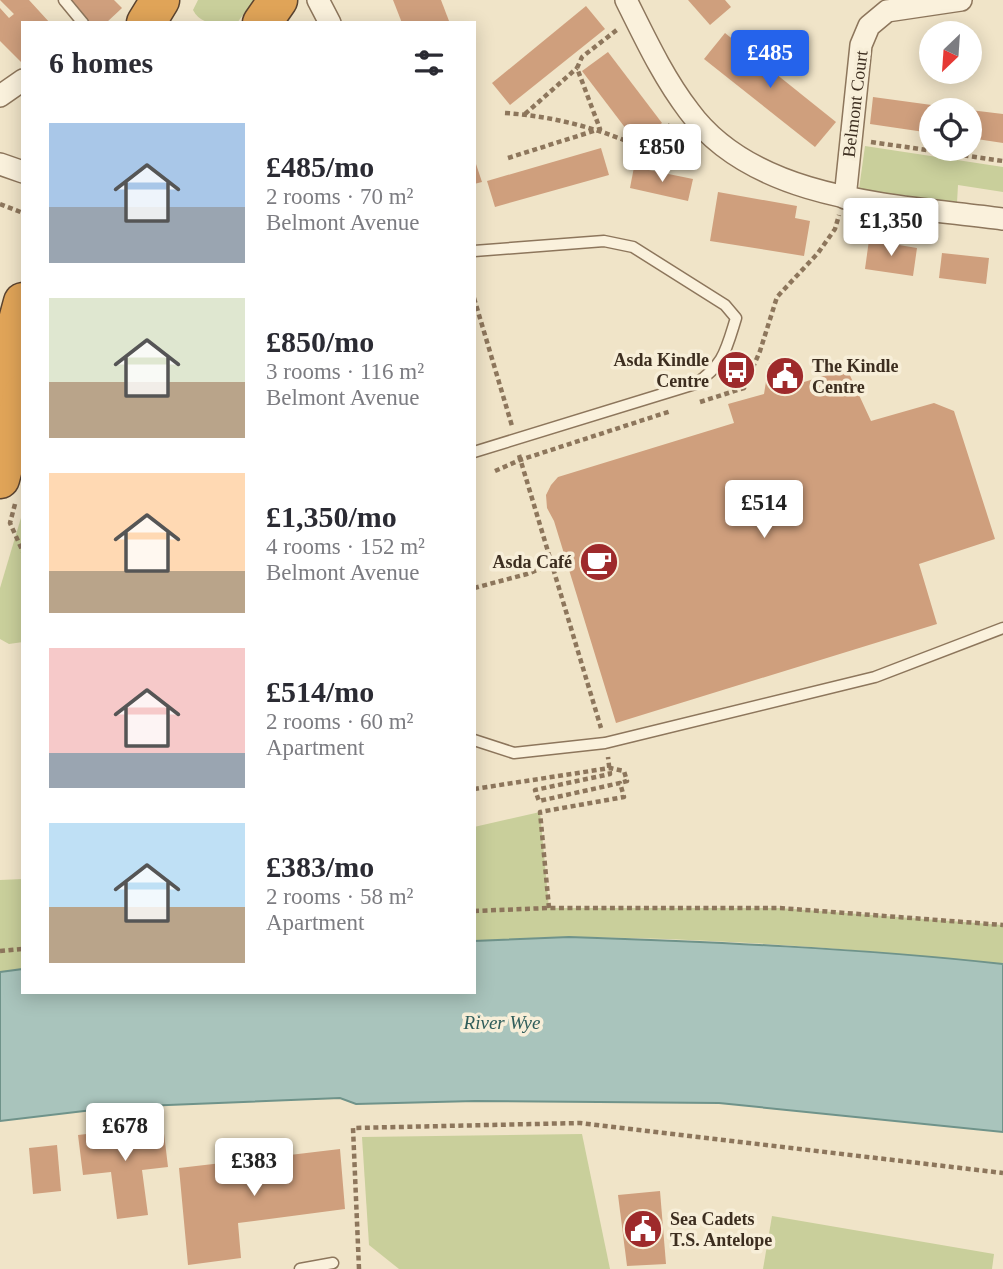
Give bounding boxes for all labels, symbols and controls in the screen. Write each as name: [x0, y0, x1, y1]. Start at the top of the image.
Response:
north arrow: [919, 21, 982, 84]
map controls: [919, 21, 982, 161]
pin: £485: [729, 31, 811, 90]
text: £485: [747, 40, 793, 65]
icon: filters: [410, 44, 448, 82]
text: 6 homes: [49, 46, 153, 79]
street label: Belmont Court: [839, 49, 871, 159]
button: locate: [919, 98, 982, 161]
pin: £850: [621, 124, 703, 184]
text: £850: [639, 134, 685, 159]
text: £485/mo: [266, 150, 374, 183]
icon: home: [105, 151, 189, 235]
text: 2 rooms · 70 m²: [266, 184, 413, 209]
pin: £1,350: [834, 198, 948, 258]
text: £1,350: [859, 208, 923, 233]
text: Belmont Avenue: [266, 210, 420, 235]
text: £850/mo: [266, 325, 374, 358]
icon: home: [105, 326, 189, 410]
bus stop icon: Asda Kindle Centre: [715, 349, 757, 391]
place label: Asda Kindle Centre: [613, 350, 709, 391]
public building icon: The Kindle Centre: [764, 355, 806, 397]
place label: The Kindle Centre: [812, 356, 899, 397]
text: 3 rooms · 116 m²: [266, 359, 424, 384]
text: Belmont Avenue: [266, 385, 420, 410]
pin: £514: [723, 480, 805, 540]
text: £514: [741, 490, 787, 515]
text: £1,350/mo: [266, 500, 397, 533]
icon: home: [105, 501, 189, 585]
text: 4 rooms · 152 m²: [266, 534, 425, 559]
cafe icon: Asda Café: [578, 541, 620, 583]
place label: Asda Café: [493, 552, 572, 572]
text: Belmont Avenue: [266, 560, 420, 585]
text: £514/mo: [266, 675, 374, 708]
icon: home: [105, 676, 189, 760]
text: 2 rooms · 60 m²: [266, 709, 413, 734]
text: Apartment: [266, 735, 364, 760]
text: £383/mo: [266, 850, 374, 883]
icon: home: [105, 851, 189, 935]
text: 2 rooms · 58 m²: [266, 884, 413, 909]
text: Apartment: [266, 910, 364, 935]
water label: River Wye: [463, 1012, 540, 1033]
pin: £678: [84, 1104, 166, 1163]
text: £678: [102, 1113, 148, 1138]
pin: £383: [213, 1138, 295, 1198]
text: £383: [231, 1148, 277, 1173]
public building icon: Sea Cadets T.S. Antelope: [622, 1208, 664, 1250]
place label: Sea Cadets T.S. Antelope: [670, 1209, 772, 1250]

